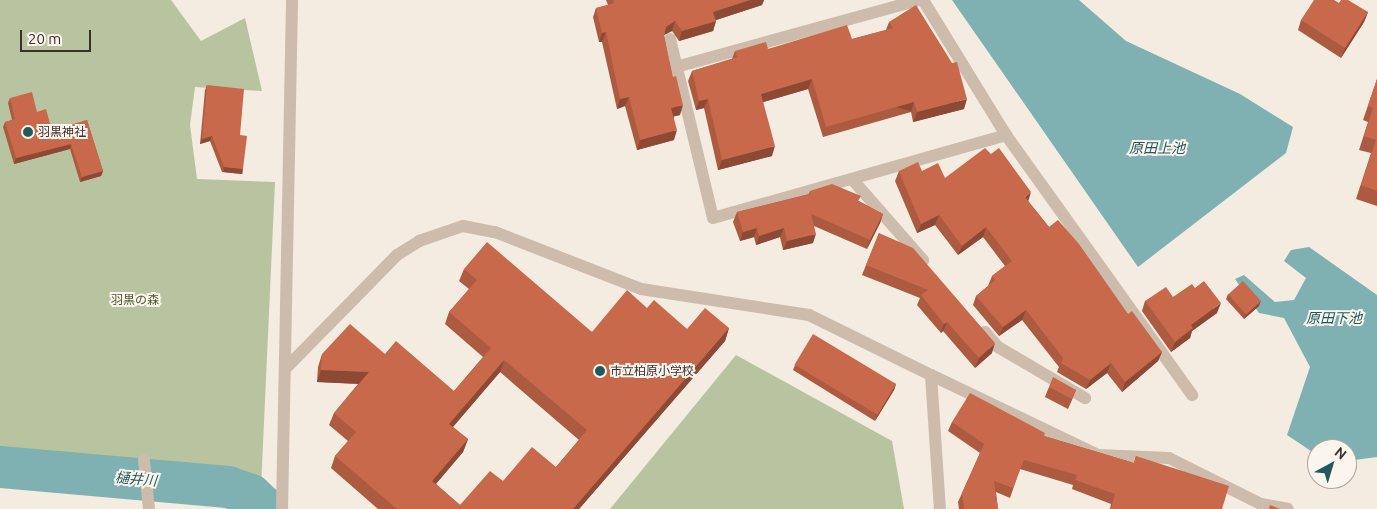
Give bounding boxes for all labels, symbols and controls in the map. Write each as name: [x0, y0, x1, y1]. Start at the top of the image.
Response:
scale bar: [22, 20, 94, 52]
text: 20 m: [28, 30, 61, 47]
place label: 羽黒神社: [38, 125, 86, 139]
marker: 羽黒神社: [22, 126, 34, 138]
water label: 原田上池: [1129, 140, 1185, 156]
park label: 羽黒の森: [111, 293, 159, 307]
water label: 原田下池: [1306, 310, 1362, 326]
place label: 市立柏原小学校: [610, 364, 694, 378]
marker: 市立柏原小学校: [594, 365, 606, 377]
north arrow: [1307, 439, 1357, 489]
text: N: [1332, 444, 1350, 463]
water label: 樋井川: [114, 469, 158, 489]

